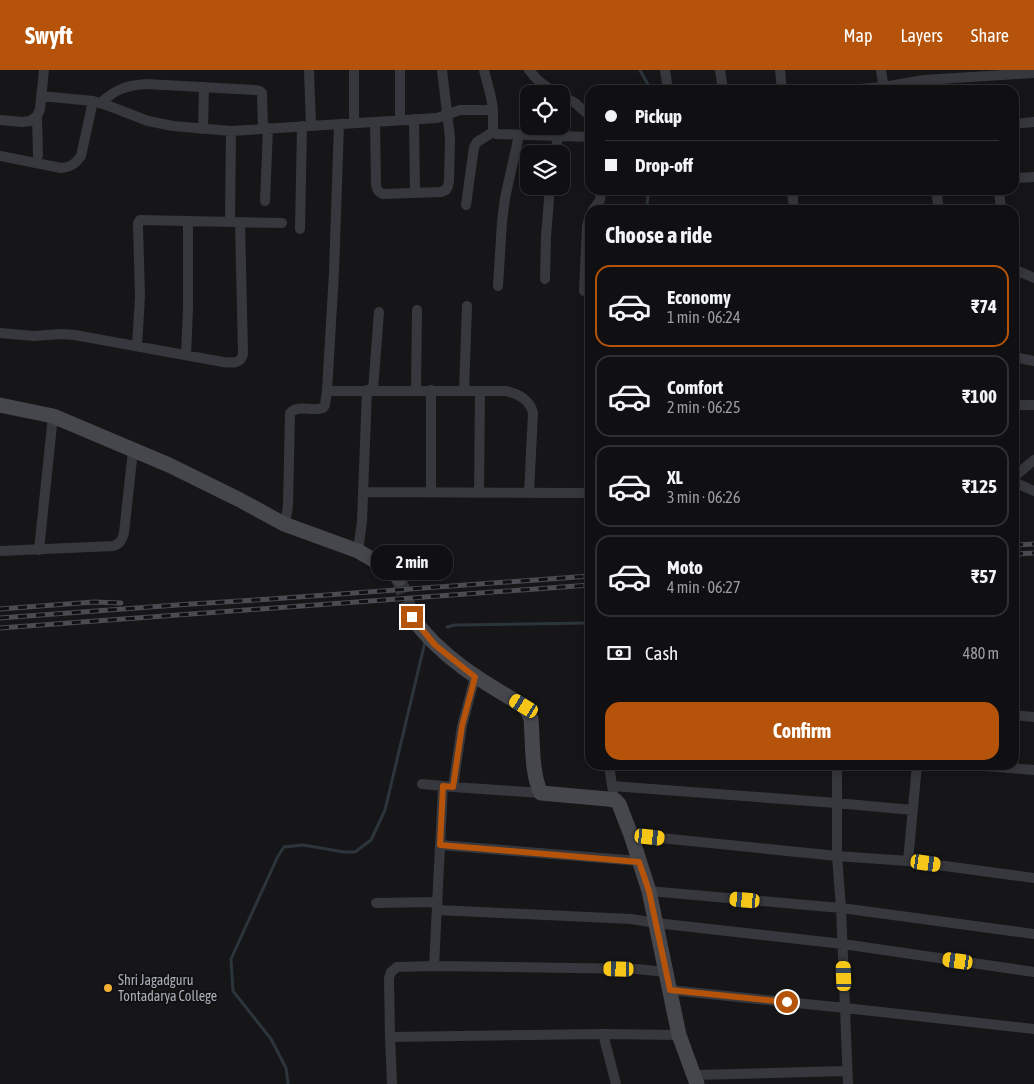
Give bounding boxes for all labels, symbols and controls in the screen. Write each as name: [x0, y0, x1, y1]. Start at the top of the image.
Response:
text: Swyft: [25, 22, 73, 49]
text: Map: [843, 25, 872, 46]
text: Layers: [900, 25, 943, 46]
text: Share: [971, 25, 1009, 46]
map controls: [520, 85, 570, 195]
button: locate: [520, 85, 570, 135]
text: Pickup: [635, 105, 682, 127]
button: layers: [520, 145, 570, 195]
text: Drop-off: [635, 154, 693, 176]
text: Choose a ride: [605, 222, 712, 248]
icon: car: [607, 284, 652, 329]
text: Economy: [667, 286, 731, 308]
text: ₹74: [971, 295, 997, 317]
text: 1 min · 06:24: [667, 308, 740, 326]
icon: car: [607, 374, 652, 419]
text: Comfort: [667, 376, 723, 398]
text: ₹100: [962, 385, 997, 407]
text: 2 min · 06:25: [667, 398, 740, 416]
icon: car: [607, 464, 652, 509]
text: XL: [667, 466, 683, 488]
text: ₹125: [962, 475, 997, 497]
text: 3 min · 06:26: [667, 488, 740, 506]
callout: 2 min: [371, 544, 453, 580]
text: 2 min: [396, 553, 428, 571]
icon: car: [607, 554, 652, 599]
text: Moto: [667, 556, 703, 578]
text: ₹57: [971, 565, 997, 587]
text: 4 min · 06:27: [667, 578, 740, 596]
route end: [401, 606, 423, 628]
icon: cash: [605, 639, 633, 667]
text: Cash: [645, 642, 678, 664]
text: 480 m: [963, 644, 999, 662]
car: [507, 692, 540, 720]
button: Confirm: [605, 702, 999, 760]
car: [634, 828, 665, 846]
car: [910, 853, 941, 873]
car: [729, 891, 760, 909]
car: [942, 951, 973, 971]
car: [603, 961, 634, 977]
car: [835, 961, 852, 991]
place label: Shri Jagadguru Tontadarya College: [118, 972, 217, 1004]
marker: Shri Jagadguru Tontadarya College: [102, 982, 114, 994]
route start: [776, 991, 798, 1013]

